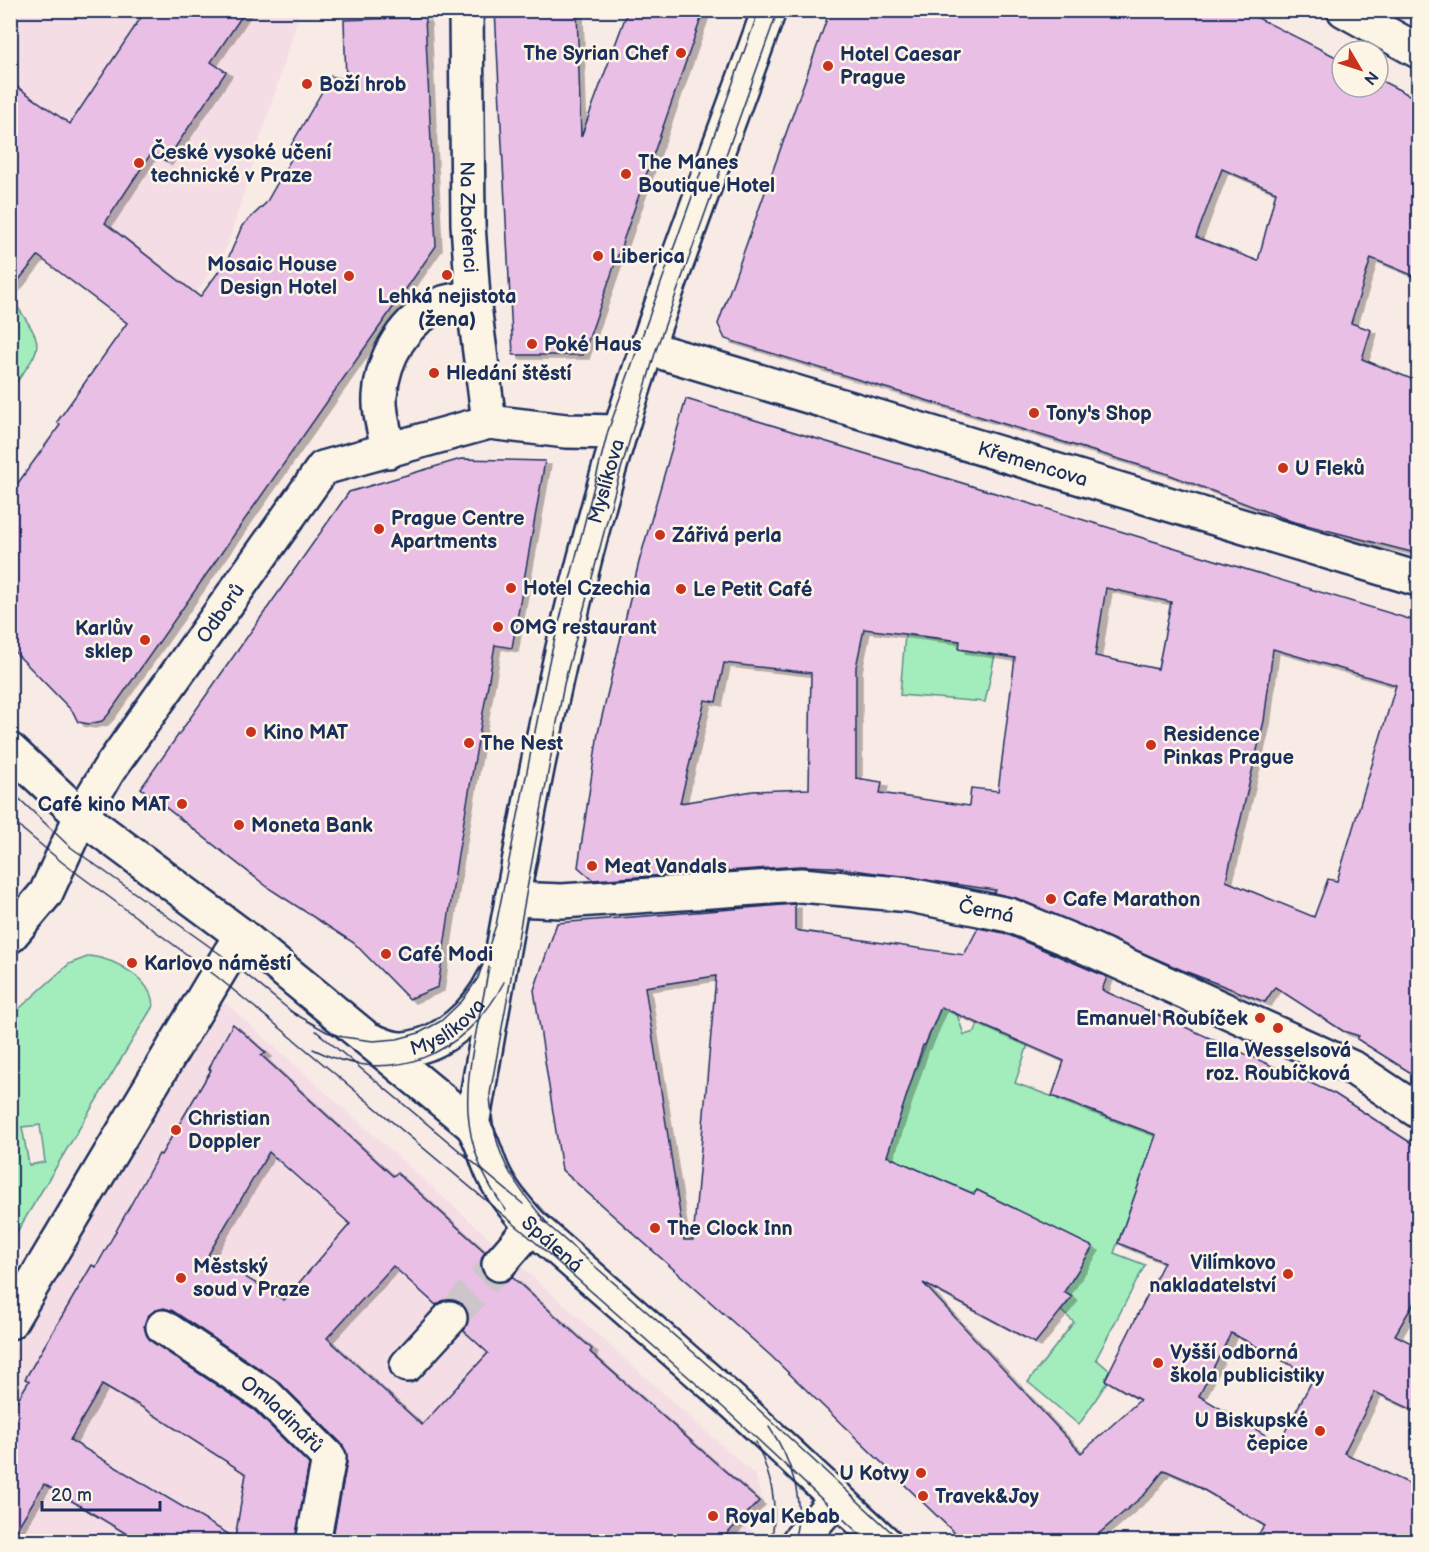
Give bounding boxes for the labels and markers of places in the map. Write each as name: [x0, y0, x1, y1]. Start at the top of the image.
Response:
place label: The Syrian Chef: [523, 42, 670, 66]
place label: Hotel Caesar Prague: [840, 43, 962, 90]
marker: The Syrian Chef: [674, 46, 688, 60]
marker: Hotel Caesar Prague: [821, 59, 835, 73]
place label: Boží hrob: [319, 73, 407, 97]
marker: Boží hrob: [300, 77, 314, 91]
place label: České vysoké učení technické v Praze: [150, 139, 333, 188]
place label: The Manes Boutique Hotel: [638, 151, 775, 198]
marker: České vysoké učení technické v Praze: [132, 156, 146, 170]
marker: The Manes Boutique Hotel: [619, 167, 633, 181]
place label: Liberica: [610, 245, 685, 269]
marker: Liberica: [591, 249, 605, 263]
place label: Mosaic House Design Hotel: [207, 253, 337, 300]
marker: Lehká nejistota (žena): [440, 268, 454, 282]
marker: Mosaic House Design Hotel: [342, 269, 356, 283]
place label: Lehká nejistota (žena): [378, 285, 516, 332]
place label: Poké Haus: [544, 333, 642, 357]
marker: Poké Haus: [525, 337, 539, 351]
place label: Hledání štěstí: [446, 362, 572, 386]
marker: Hledání štěstí: [427, 366, 441, 380]
place label: Tony's Shop: [1046, 402, 1152, 426]
marker: Tony's Shop: [1027, 406, 1041, 420]
place label: U Fleků: [1295, 457, 1365, 481]
marker: U Fleků: [1276, 461, 1290, 475]
place label: Prague Centre Apartments: [390, 507, 525, 554]
marker: Prague Centre Apartments: [372, 522, 386, 536]
place label: Zářivá perla: [672, 524, 782, 548]
marker: Zářivá perla: [653, 528, 667, 542]
place label: Hotel Czechia: [523, 577, 651, 601]
place label: Le Petit Café: [693, 578, 812, 602]
marker: Hotel Czechia: [504, 581, 518, 595]
marker: Le Petit Café: [674, 582, 688, 596]
place label: OMG restaurant: [510, 616, 657, 640]
place label: Karlův sklep: [75, 617, 133, 664]
marker: OMG restaurant: [491, 620, 505, 634]
marker: Karlův sklep: [138, 633, 152, 647]
place label: Kino MAT: [263, 721, 349, 745]
place label: Residence Pinkas Prague: [1163, 723, 1294, 770]
marker: Kino MAT: [244, 725, 258, 739]
place label: The Nest: [481, 732, 564, 756]
marker: The Nest: [462, 736, 476, 750]
marker: Residence Pinkas Prague: [1144, 738, 1158, 752]
place label: Café kino MAT: [38, 793, 171, 817]
marker: Café kino MAT: [175, 797, 189, 811]
place label: Moneta Bank: [251, 814, 373, 838]
marker: Moneta Bank: [232, 818, 246, 832]
place label: Meat Vandals: [604, 855, 727, 879]
marker: Meat Vandals: [585, 859, 599, 873]
place label: Cafe Marathon: [1063, 888, 1200, 912]
marker: Cafe Marathon: [1044, 892, 1058, 906]
place label: Café Modi: [398, 943, 493, 967]
marker: Café Modi: [379, 947, 393, 961]
place label: Karlovo náměstí: [144, 952, 292, 976]
marker: Karlovo náměstí: [125, 956, 139, 970]
place label: Emanuel Roubíček: [1076, 1007, 1249, 1031]
marker: Emanuel Roubíček: [1253, 1011, 1267, 1025]
marker: Ella Wesselsová roz. Roubíčková: [1271, 1021, 1285, 1035]
place label: Ella Wesselsová roz. Roubíčková: [1205, 1039, 1351, 1086]
place label: Christian Doppler: [188, 1107, 270, 1154]
marker: Christian Doppler: [169, 1123, 183, 1137]
place label: The Clock Inn: [667, 1217, 793, 1241]
marker: The Clock Inn: [648, 1221, 662, 1235]
place label: Vilímkovo nakladatelství: [1149, 1251, 1277, 1298]
place label: Městský soud v Praze: [193, 1255, 310, 1302]
marker: Vilímkovo nakladatelství: [1281, 1267, 1295, 1281]
marker: Městský soud v Praze: [174, 1271, 188, 1285]
place label: Vyšší odborná škola publicistiky: [1170, 1341, 1325, 1388]
marker: Vyšší odborná škola publicistiky: [1151, 1356, 1165, 1370]
place label: U Biskupské čepice: [1195, 1409, 1308, 1456]
marker: U Biskupské čepice: [1313, 1424, 1327, 1438]
place label: U Kotvy: [839, 1462, 910, 1486]
marker: U Kotvy: [914, 1466, 928, 1480]
place label: Travek&Joy: [935, 1485, 1040, 1509]
marker: Travek&Joy: [916, 1489, 930, 1503]
place label: Royal Kebab: [725, 1505, 840, 1529]
marker: Royal Kebab: [706, 1509, 720, 1523]

